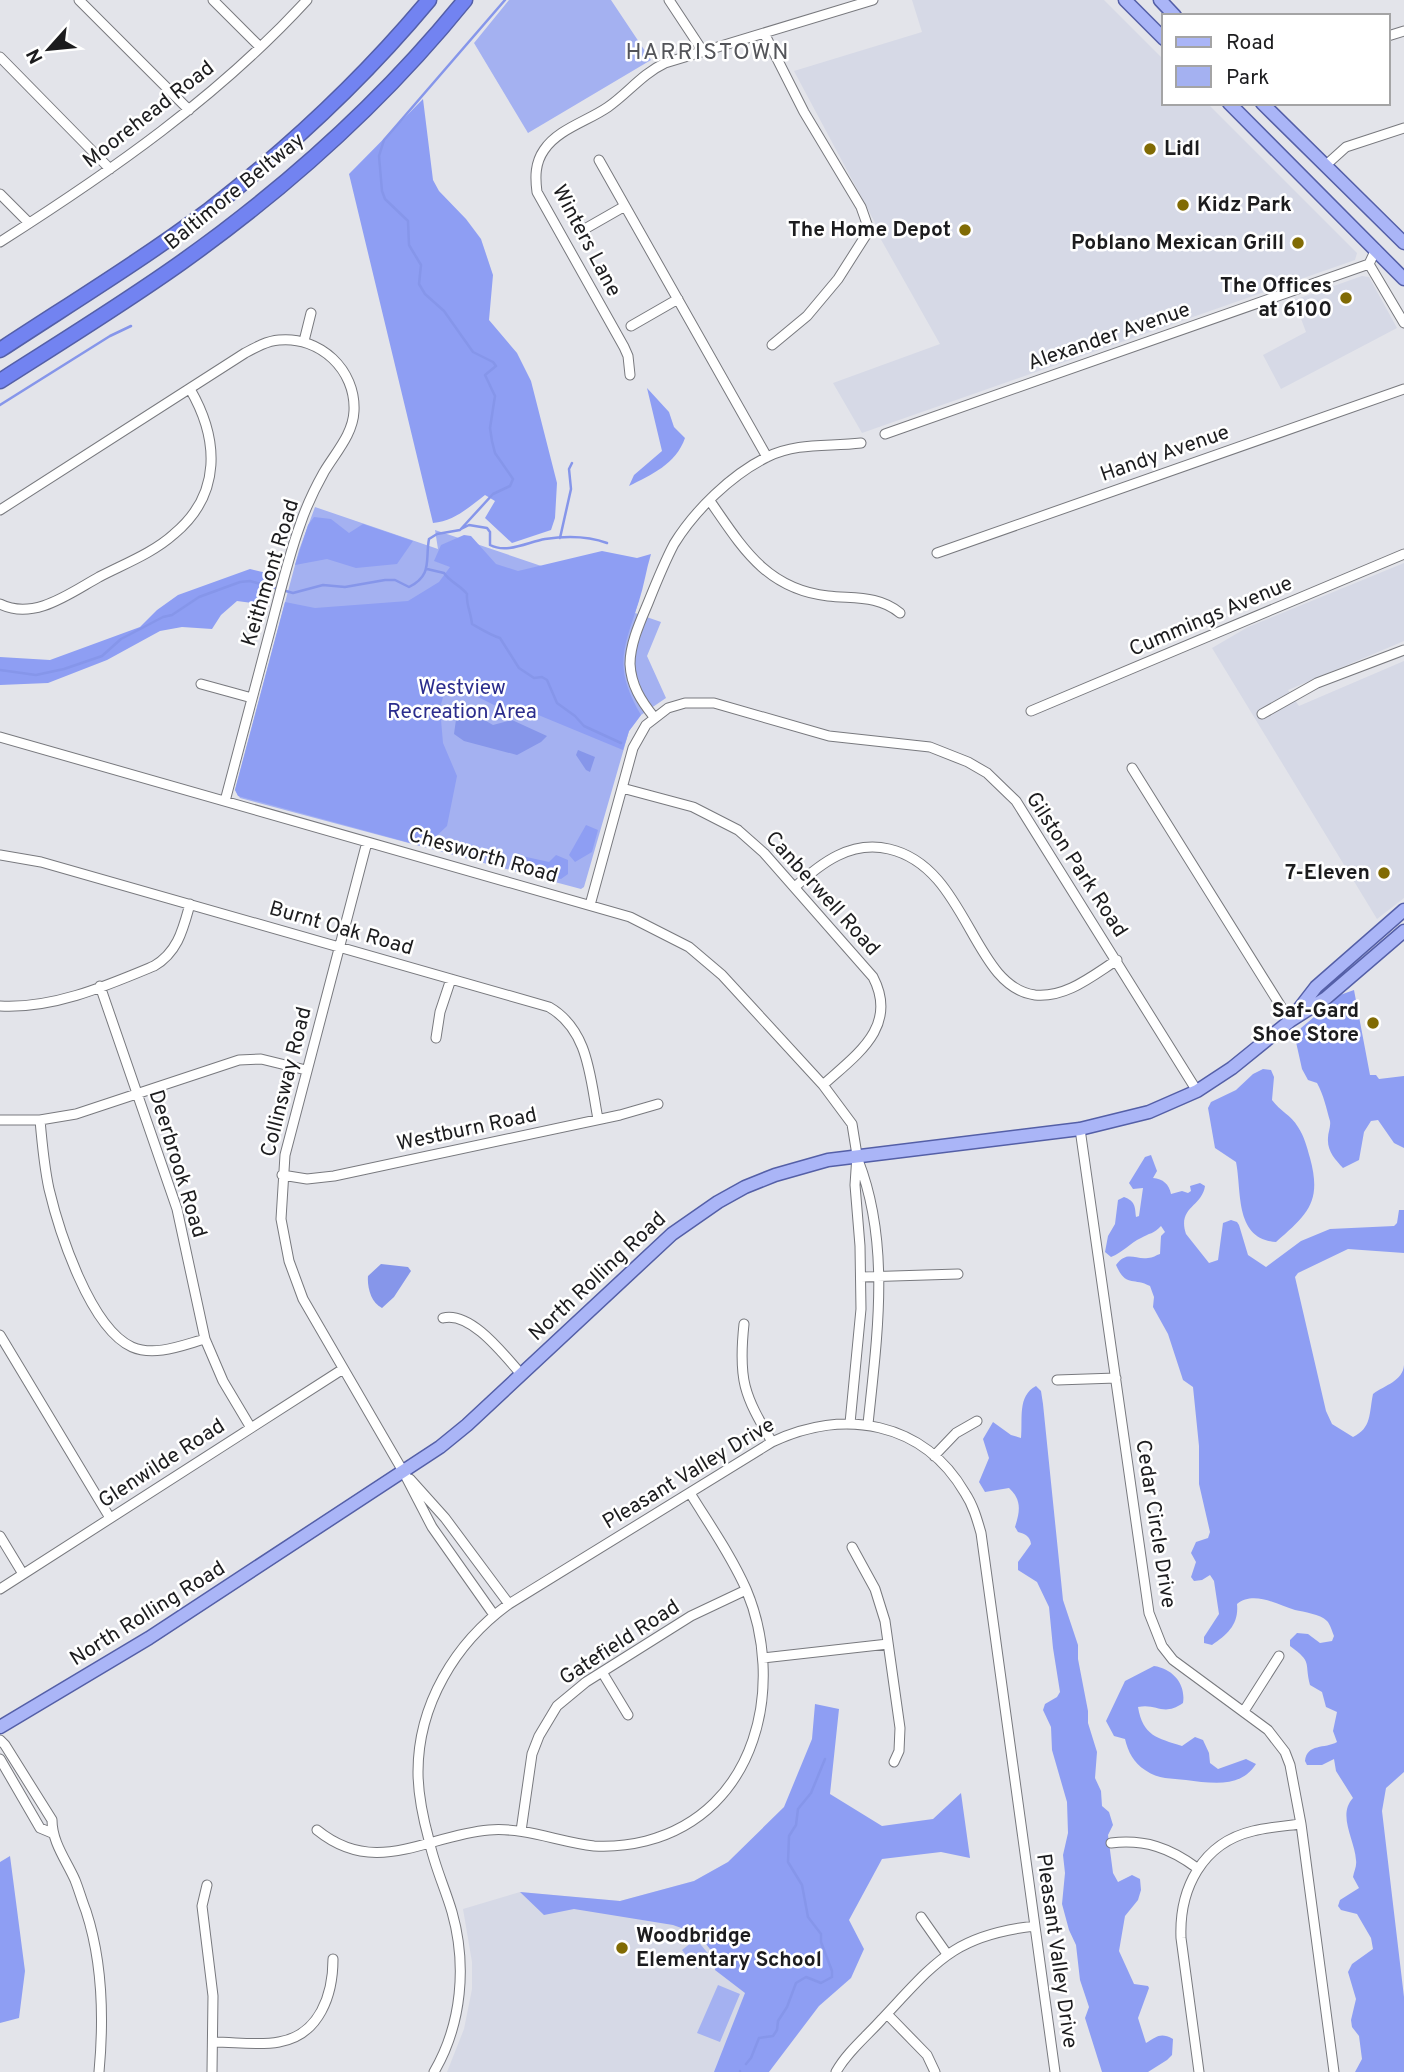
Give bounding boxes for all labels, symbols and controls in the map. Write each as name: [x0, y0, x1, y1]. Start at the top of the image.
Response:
north arrow: [14, 14, 84, 84]
legend: [1162, 14, 1390, 105]
text: Road: [1226, 30, 1275, 57]
district label: HARRISTOWN: [625, 39, 791, 68]
text: N: [22, 44, 49, 67]
street label: Moorehead Road: [78, 55, 220, 175]
text: Park: [1226, 65, 1269, 92]
street label: Baltimore Beltway: [160, 127, 310, 257]
place label: Lidl: [1164, 136, 1200, 163]
marker: Lidl: [1142, 141, 1158, 157]
street label: Winters Lane: [545, 180, 627, 302]
place label: Kidz Park: [1197, 192, 1292, 219]
marker: Kidz Park: [1175, 197, 1191, 213]
place label: The Home Depot: [788, 217, 951, 244]
marker: The Home Depot: [957, 222, 973, 238]
place label: Poblano Mexican Grill: [1071, 230, 1284, 257]
marker: Poblano Mexican Grill: [1290, 235, 1306, 251]
place label: The Offices at 6100: [1220, 273, 1332, 324]
marker: The Offices at 6100: [1338, 290, 1354, 306]
street label: Alexander Avenue: [1024, 297, 1194, 377]
street label: Handy Avenue: [1097, 419, 1233, 489]
street label: Keithmont Road: [236, 496, 306, 650]
street label: Cummings Avenue: [1125, 570, 1297, 664]
park label: Westview Recreation Area: [387, 675, 537, 726]
street label: Gilston Park Road: [1019, 787, 1133, 943]
street label: Chesworth Road: [405, 822, 561, 890]
street label: Canberwell Road: [759, 826, 885, 962]
place label: 7-Eleven: [1285, 860, 1370, 887]
marker: 7-Eleven: [1376, 865, 1392, 881]
street label: Burnt Oak Road: [266, 896, 416, 962]
place label: Saf-Gard Shoe Store: [1252, 998, 1359, 1049]
street label: Collinsway Road: [255, 1004, 319, 1160]
marker: Saf-Gard Shoe Store: [1365, 1015, 1381, 1031]
street label: Deerbrook Road: [142, 1087, 212, 1241]
street label: Westburn Road: [394, 1102, 540, 1158]
street label: North Rolling Road: [524, 1206, 672, 1348]
street label: Pleasant Valley Drive: [598, 1412, 780, 1536]
street label: Glenwilde Road: [94, 1413, 230, 1515]
street label: Cedar Circle Drive: [1128, 1438, 1182, 1610]
street label: North Rolling Road: [65, 1555, 231, 1673]
street label: Gatefield Road: [555, 1594, 685, 1692]
street label: Pleasant Valley Drive: [1029, 1852, 1083, 2050]
place label: Woodbridge Elementary School: [636, 1923, 822, 1974]
marker: Woodbridge Elementary School: [614, 1940, 630, 1956]

